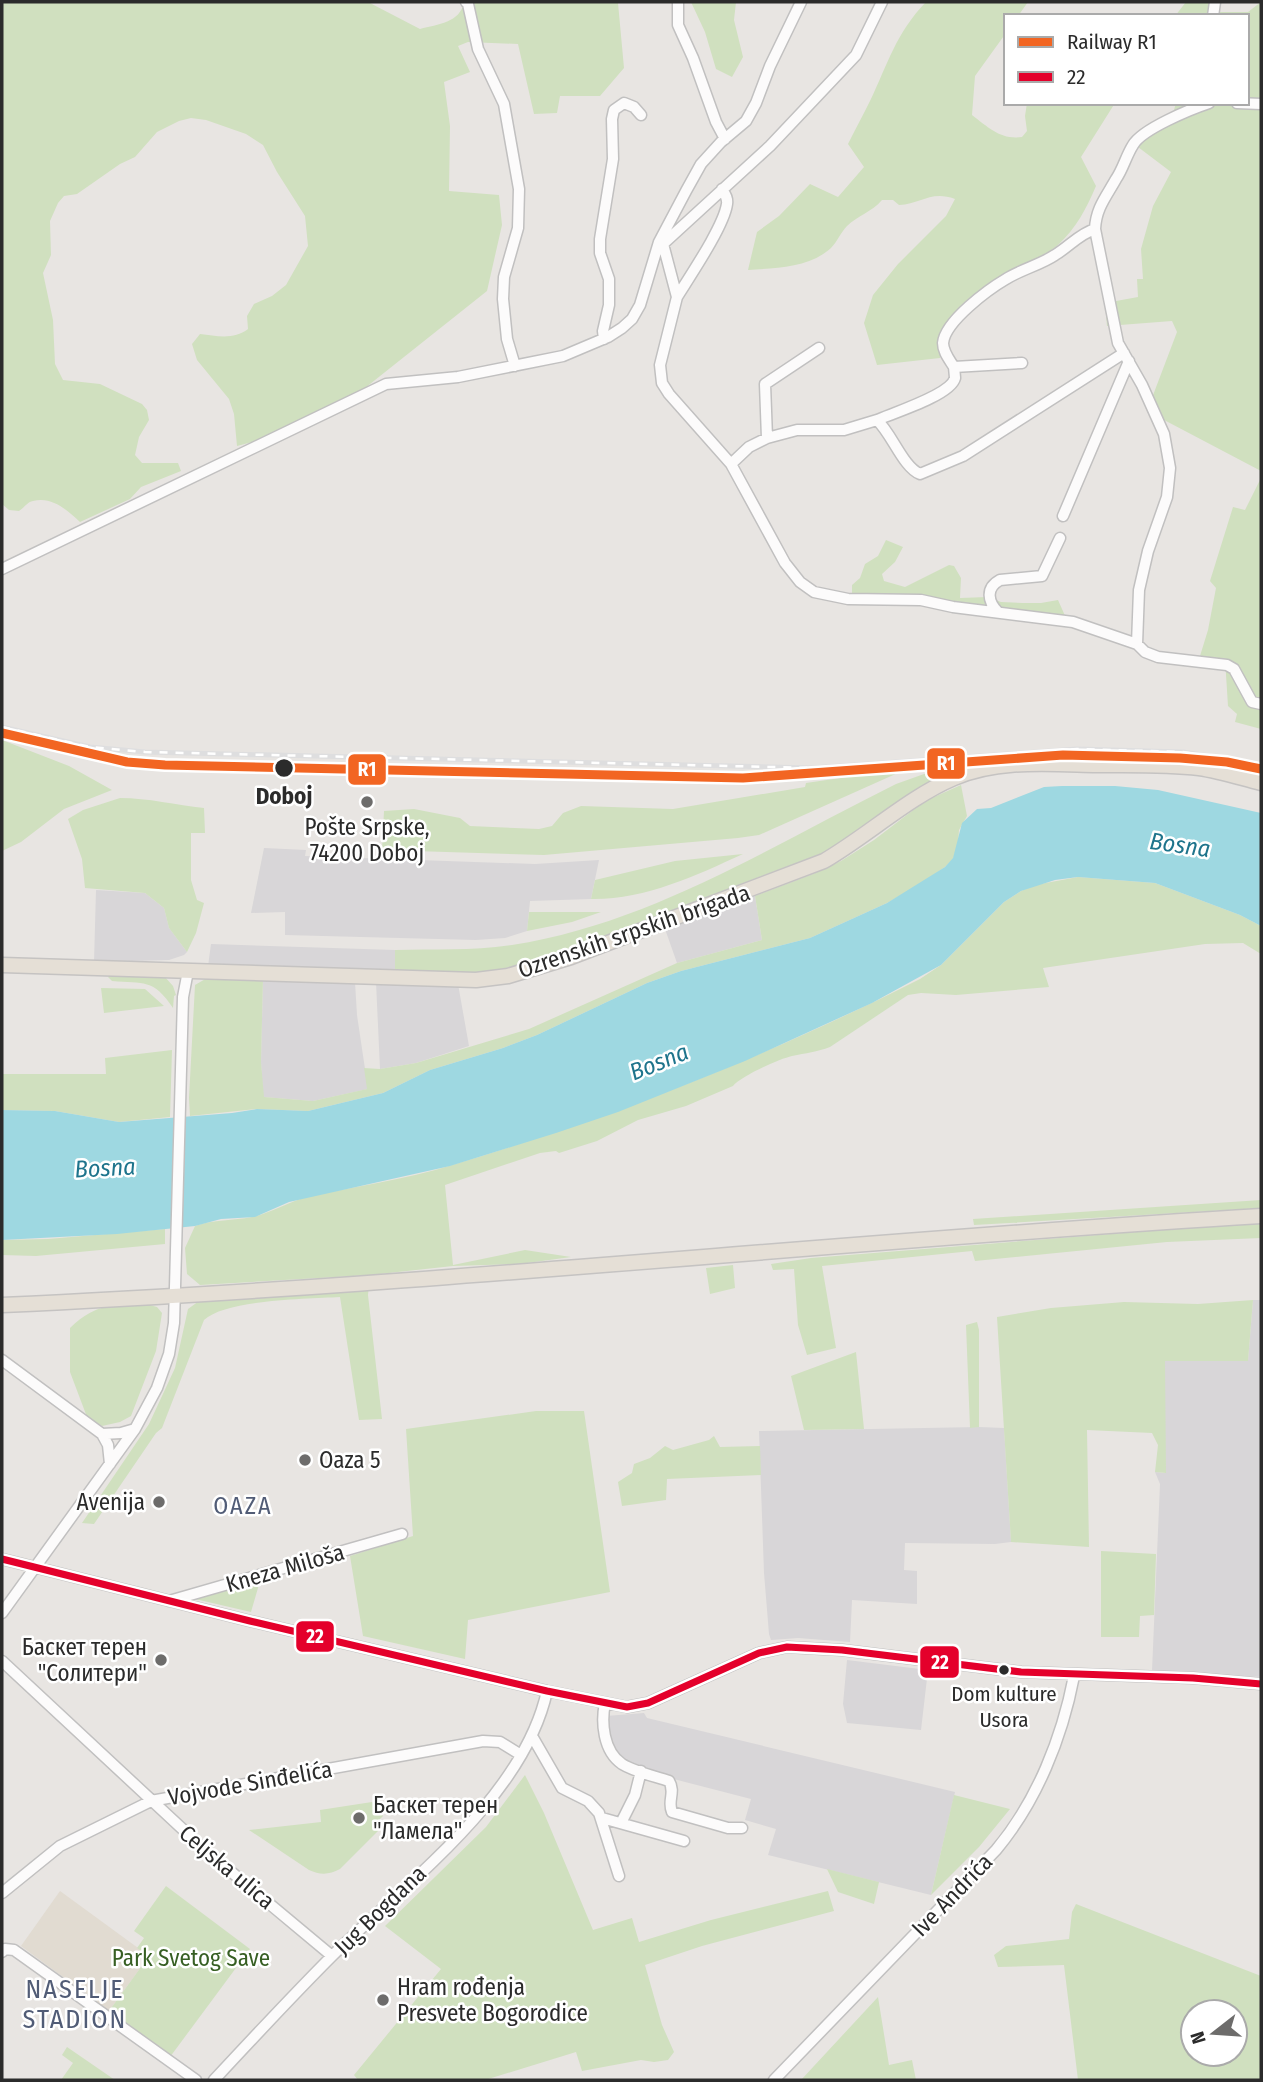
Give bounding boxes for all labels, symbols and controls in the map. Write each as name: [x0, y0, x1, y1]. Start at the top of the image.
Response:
legend: [1004, 14, 1249, 105]
text: Railway R1: [1067, 29, 1157, 55]
text: 22: [1067, 64, 1086, 90]
line badge: R1: [926, 747, 966, 780]
text: R1: [937, 752, 955, 775]
line badge: R1: [347, 753, 387, 786]
marker: Doboj: [273, 757, 295, 779]
text: R1: [358, 758, 376, 781]
place label: Doboj: [256, 782, 312, 810]
marker: Pošte Srpske, 74200 Doboj: [359, 794, 375, 810]
place label: Pošte Srpske, 74200 Doboj: [304, 813, 430, 867]
water label: Bosna: [1148, 827, 1212, 863]
street label: Ozrenskih srpskih brigada: [514, 878, 754, 984]
water label: Bosna: [626, 1038, 692, 1086]
water label: Bosna: [74, 1152, 136, 1184]
place label: Oaza 5: [319, 1446, 381, 1474]
marker: Oaza 5: [297, 1452, 313, 1468]
place label: Avenija: [76, 1488, 145, 1516]
district label: OAZA: [213, 1492, 273, 1520]
marker: Avenija: [151, 1494, 167, 1510]
street label: Kneza Miloša: [222, 1538, 348, 1598]
line badge: 22: [295, 1620, 335, 1653]
text: 22: [305, 1625, 324, 1648]
place label: Баскет терен "Солитери": [22, 1633, 147, 1687]
line badge: 22: [919, 1645, 960, 1679]
text: 22: [930, 1651, 949, 1674]
marker: Баскет терен "Солитери": [153, 1652, 169, 1668]
marker: Dom kulture Usora: [997, 1663, 1011, 1677]
place label: Dom kulture Usora: [951, 1681, 1057, 1733]
street label: Vojvode Sinđelića: [166, 1755, 334, 1811]
place label: Баскет терен "Ламела": [373, 1791, 498, 1845]
marker: Баскет терен "Ламела": [351, 1810, 367, 1826]
street label: Celjska ulica: [174, 1819, 280, 1915]
street label: Ive Andrića: [906, 1848, 998, 1942]
street label: Jug Bogdana: [328, 1859, 432, 1961]
park label: Park Svetog Save: [112, 1944, 270, 1972]
place label: Hram rođenja Presvete Bogorodice: [397, 1973, 588, 2027]
district label: NASELJE STADION: [23, 1974, 127, 2035]
marker: Hram rođenja Presvete Bogorodice: [375, 1992, 391, 2008]
north arrow: [1179, 1998, 1249, 2068]
text: N: [1186, 2029, 1211, 2047]

